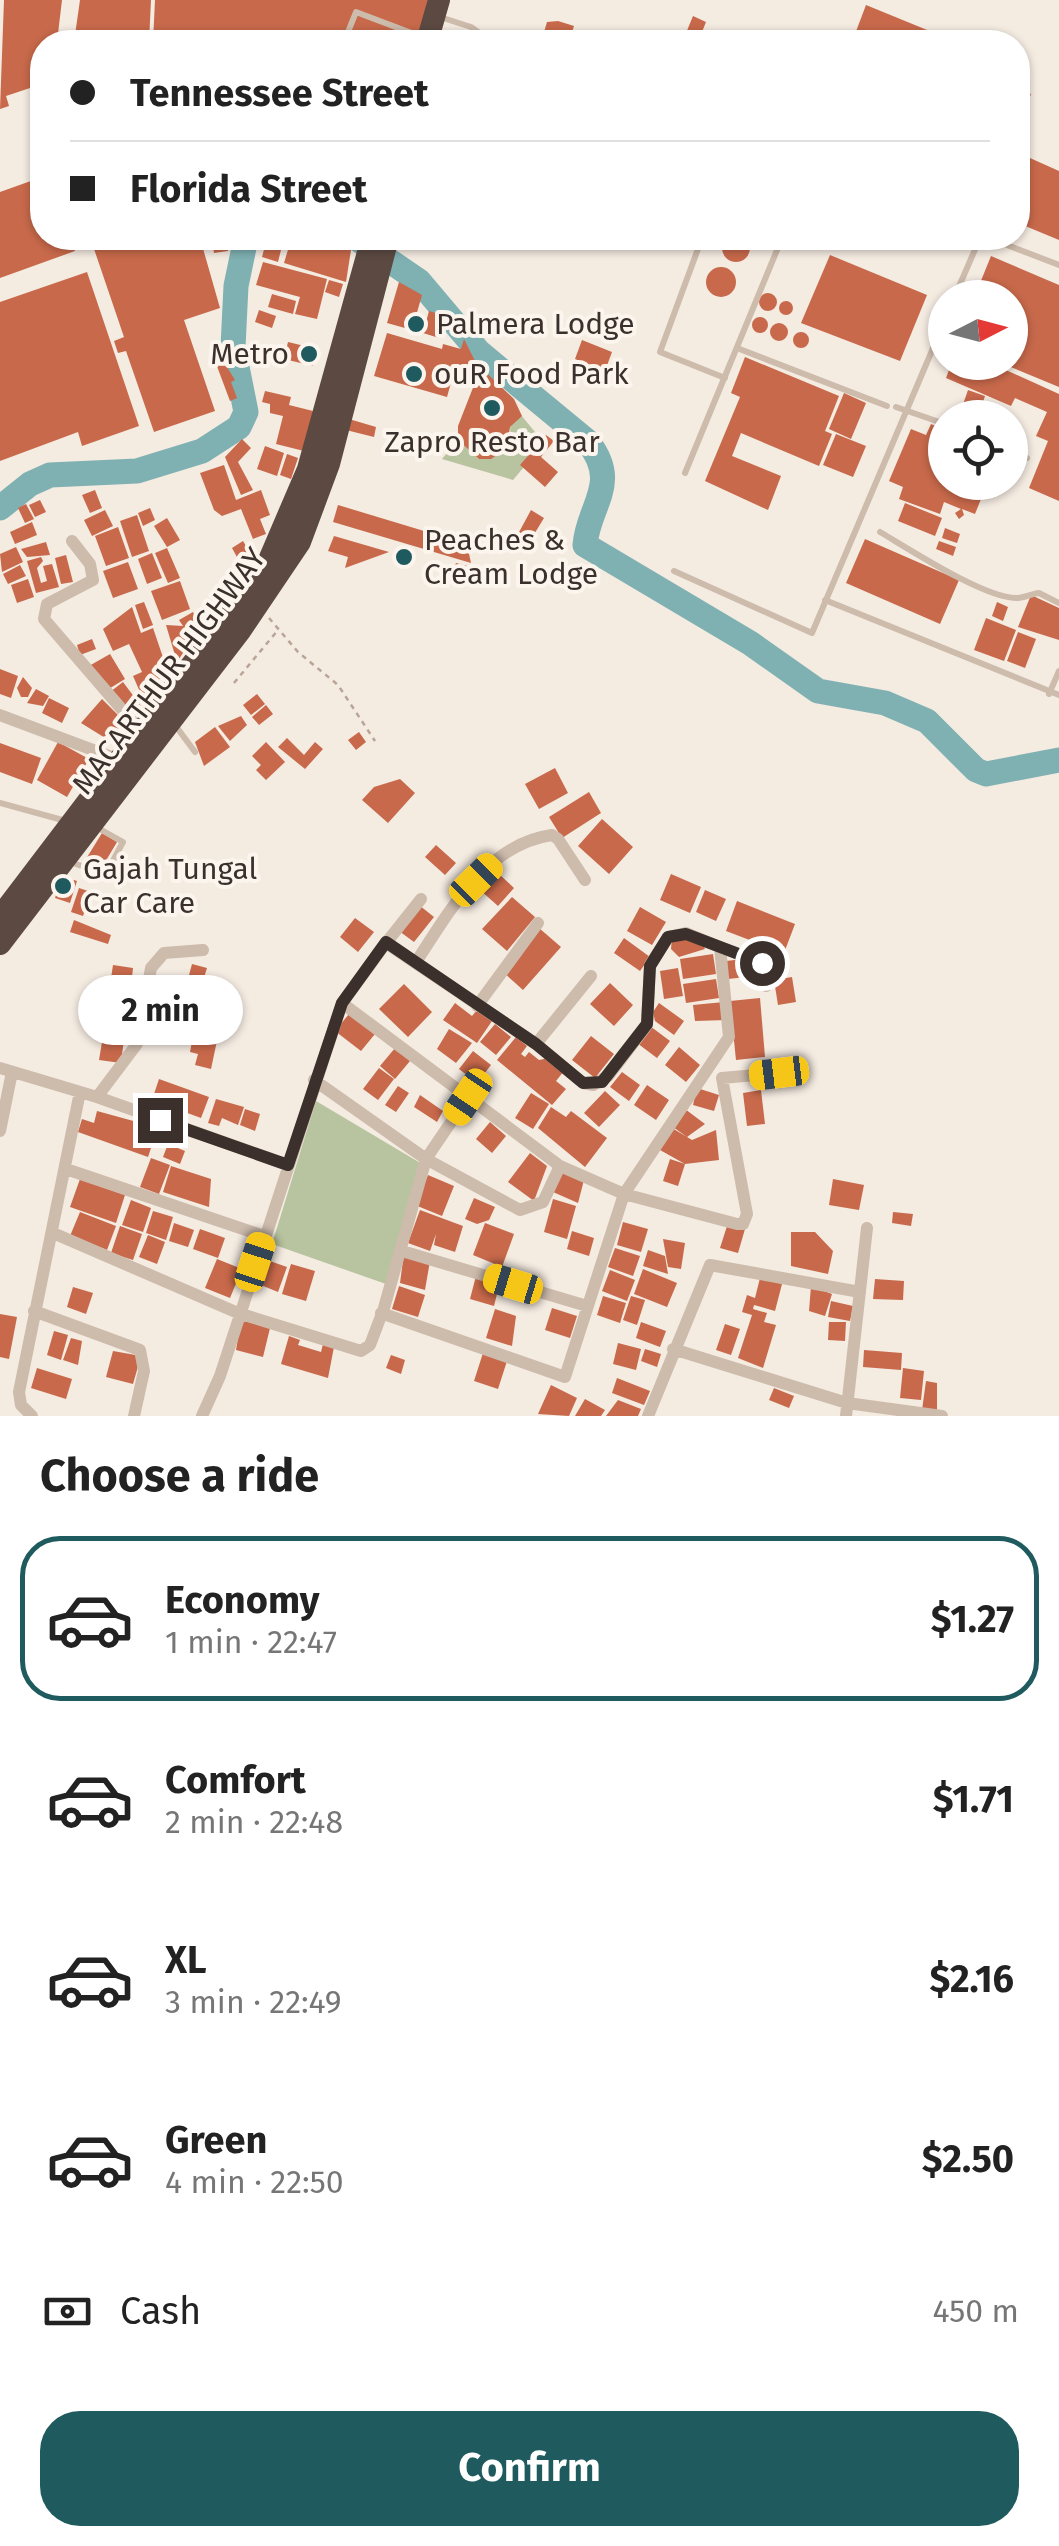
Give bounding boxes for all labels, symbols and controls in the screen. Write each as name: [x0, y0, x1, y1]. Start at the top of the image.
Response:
text: Tennessee Street: [130, 70, 429, 116]
text: Florida Street: [130, 166, 367, 212]
north arrow: [928, 280, 1028, 380]
map controls: [928, 280, 1028, 500]
place label: Palmera Lodge: [436, 306, 635, 342]
marker: Palmera Lodge: [405, 313, 427, 335]
place label: Metro: [210, 336, 289, 372]
marker: Metro: [298, 343, 320, 365]
place label: ouR Food Park: [434, 356, 629, 392]
marker: ouR Food Park: [403, 363, 425, 385]
marker: Zapro Resto Bar: [481, 397, 503, 419]
button: locate: [928, 400, 1028, 500]
place label: Zapro Resto Bar: [384, 424, 600, 460]
place label: Peaches & Cream Lodge: [424, 522, 598, 592]
street label: MACARTHUR HIGHWAY: [65, 540, 274, 801]
marker: Peaches & Cream Lodge: [393, 546, 415, 568]
car: [444, 848, 508, 912]
place label: Gajah Tungal Car Care: [83, 851, 258, 921]
marker: Gajah Tungal Car Care: [52, 875, 74, 897]
route start: [740, 941, 785, 986]
callout: 2 min: [78, 975, 242, 1045]
text: 2 min: [121, 991, 200, 1029]
car: [747, 1054, 811, 1092]
car: [439, 1064, 497, 1130]
route end: [138, 1098, 183, 1143]
car: [231, 1229, 279, 1295]
car: [480, 1261, 546, 1307]
text: Choose a ride: [40, 1449, 319, 1503]
icon: car: [45, 1574, 135, 1664]
text: Economy: [165, 1577, 320, 1623]
text: $1.27: [931, 1596, 1014, 1642]
text: 1 min · 22:47: [165, 1623, 337, 1661]
icon: car: [45, 1754, 135, 1844]
text: Comfort: [165, 1757, 306, 1803]
text: $1.71: [933, 1776, 1014, 1822]
text: 2 min · 22:48: [165, 1803, 343, 1841]
icon: car: [45, 1934, 135, 2024]
text: XL: [165, 1937, 207, 1983]
text: $2.16: [929, 1956, 1014, 2002]
text: 3 min · 22:49: [165, 1983, 342, 2021]
icon: car: [45, 2114, 135, 2204]
text: Green: [165, 2117, 268, 2163]
text: $2.50: [922, 2136, 1014, 2182]
text: 4 min · 22:50: [165, 2163, 344, 2201]
icon: cash: [40, 2284, 95, 2339]
text: Cash: [120, 2288, 201, 2334]
text: 450 m: [933, 2292, 1019, 2330]
button: Confirm: [40, 2411, 1019, 2526]

